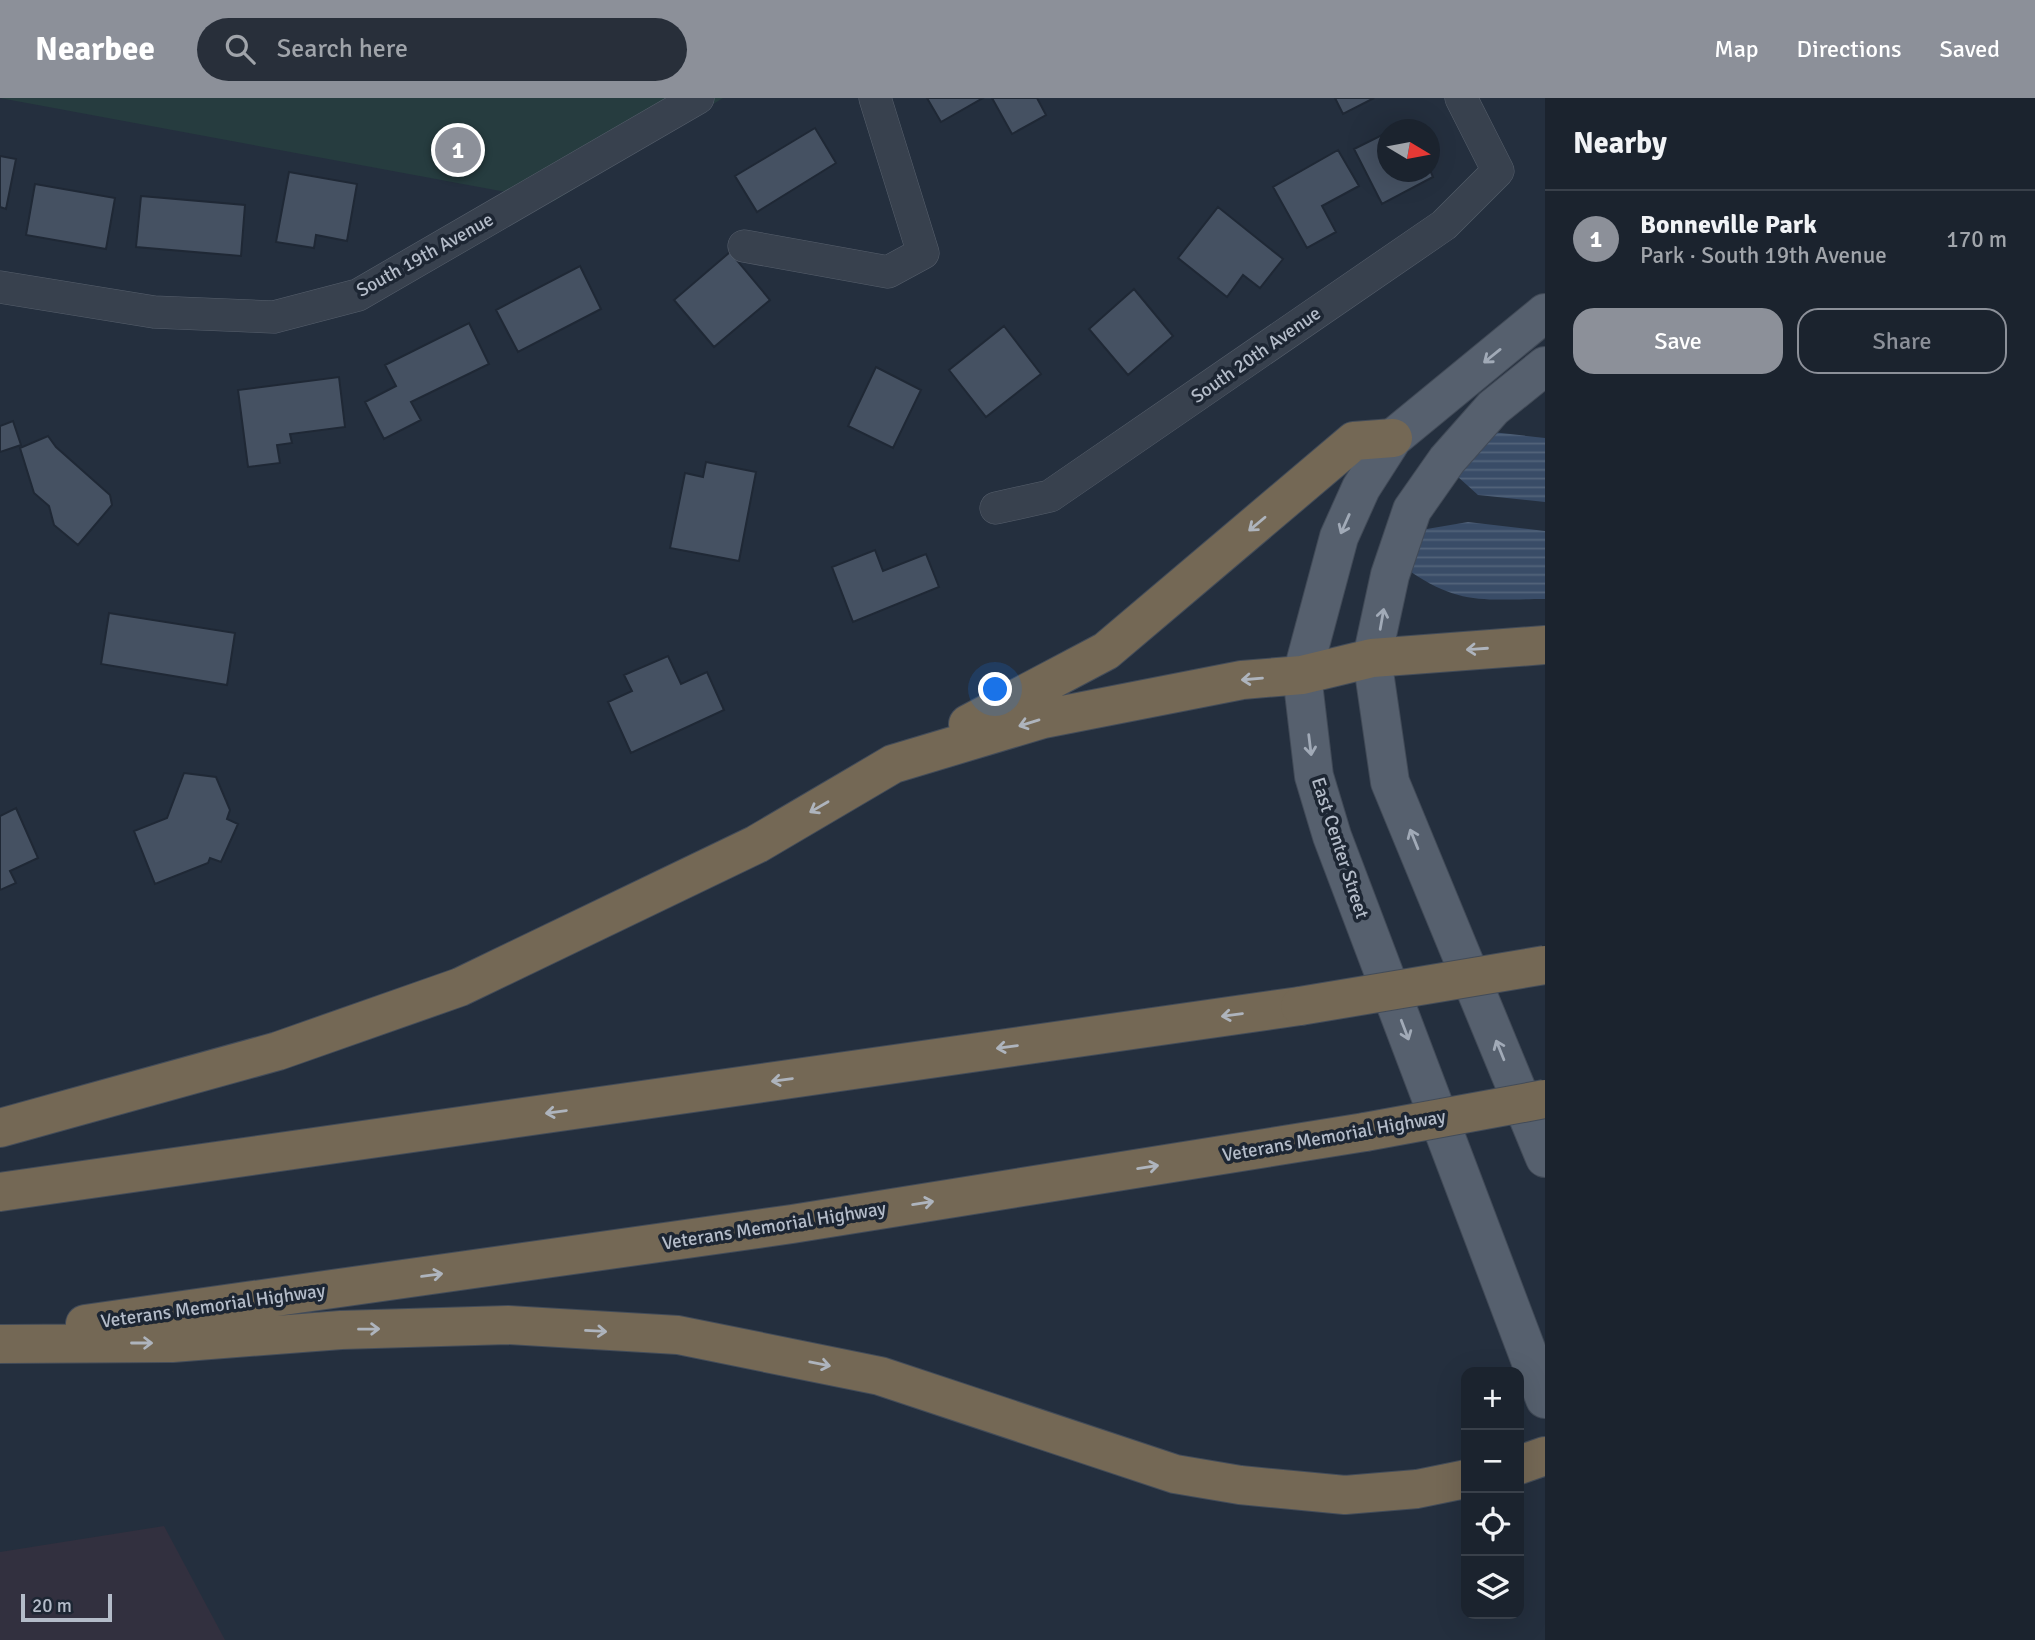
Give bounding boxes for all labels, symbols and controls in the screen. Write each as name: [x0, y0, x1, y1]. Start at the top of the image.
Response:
search box: [197, 18, 687, 81]
text: Nearbee: [35, 29, 155, 70]
icon: search: [221, 30, 259, 68]
text: Search here: [277, 33, 408, 65]
text: Map: [1714, 34, 1759, 64]
text: Directions: [1797, 34, 1902, 64]
text: Saved: [1940, 34, 2000, 64]
north arrow: [1377, 119, 1440, 182]
pin: 1: [435, 124, 481, 176]
text: Nearby: [1573, 125, 1667, 162]
street label: South 19th Avenue: [352, 207, 498, 303]
text: Bonneville Park: [1640, 209, 1817, 241]
text: 1: [1590, 225, 1602, 254]
text: 170 m: [1946, 225, 2007, 254]
text: Park · South 19th Avenue: [1640, 241, 1887, 270]
street label: South 20th Avenue: [1186, 301, 1326, 409]
button: Save: [1573, 308, 1783, 374]
button: Share: [1797, 308, 2007, 374]
one-way arrow: [1484, 349, 1502, 364]
one-way arrow: [1338, 513, 1351, 534]
one-way arrow: [1248, 516, 1266, 531]
one-way arrow: [1376, 608, 1389, 631]
one-way arrow: [1466, 643, 1489, 656]
your location: [978, 672, 1012, 706]
one-way arrow: [1241, 673, 1264, 686]
one-way arrow: [1018, 718, 1040, 731]
one-way arrow: [1304, 733, 1317, 756]
street label: East Center Street: [1306, 774, 1374, 922]
one-way arrow: [809, 801, 830, 814]
one-way arrow: [1406, 829, 1419, 851]
one-way arrow: [1221, 1009, 1244, 1022]
one-way arrow: [1400, 1018, 1412, 1040]
one-way arrow: [1493, 1039, 1506, 1061]
one-way arrow: [996, 1041, 1019, 1054]
one-way arrow: [771, 1073, 794, 1086]
street label: Veterans Memorial Highway: [1220, 1105, 1448, 1167]
one-way arrow: [546, 1106, 568, 1119]
one-way arrow: [1136, 1160, 1159, 1173]
street label: Veterans Memorial Highway: [660, 1196, 888, 1256]
one-way arrow: [911, 1196, 934, 1209]
one-way arrow: [420, 1268, 442, 1281]
street label: Veterans Memorial Highway: [99, 1278, 327, 1334]
one-way arrow: [357, 1322, 380, 1336]
one-way arrow: [584, 1324, 607, 1337]
one-way arrow: [130, 1336, 153, 1350]
one-way arrow: [808, 1358, 831, 1372]
map controls: [1461, 1367, 1524, 1619]
button: +: [1461, 1367, 1524, 1430]
button: −: [1461, 1430, 1524, 1493]
button: locate: [1461, 1493, 1524, 1556]
button: layers: [1461, 1556, 1524, 1619]
scale bar: [21, 1591, 112, 1623]
text: 20 m: [32, 1594, 72, 1618]

